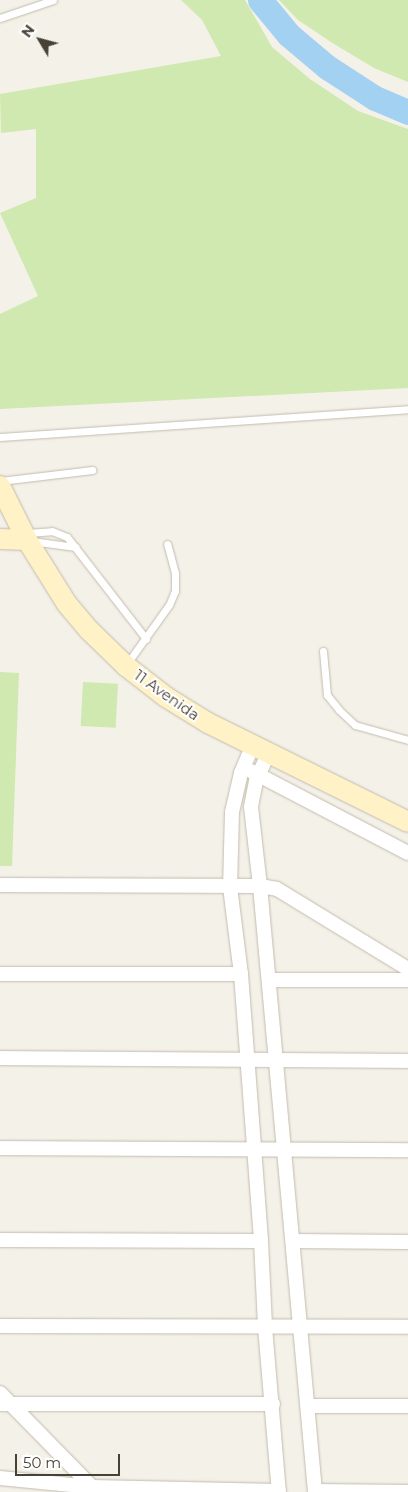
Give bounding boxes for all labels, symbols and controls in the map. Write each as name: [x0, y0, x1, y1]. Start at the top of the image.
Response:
north arrow: [15, 15, 65, 65]
text: N: [17, 21, 39, 41]
street label: 11 Avenida: [131, 666, 203, 724]
scale bar: [18, 1444, 122, 1476]
text: 50 m: [23, 1453, 61, 1472]

